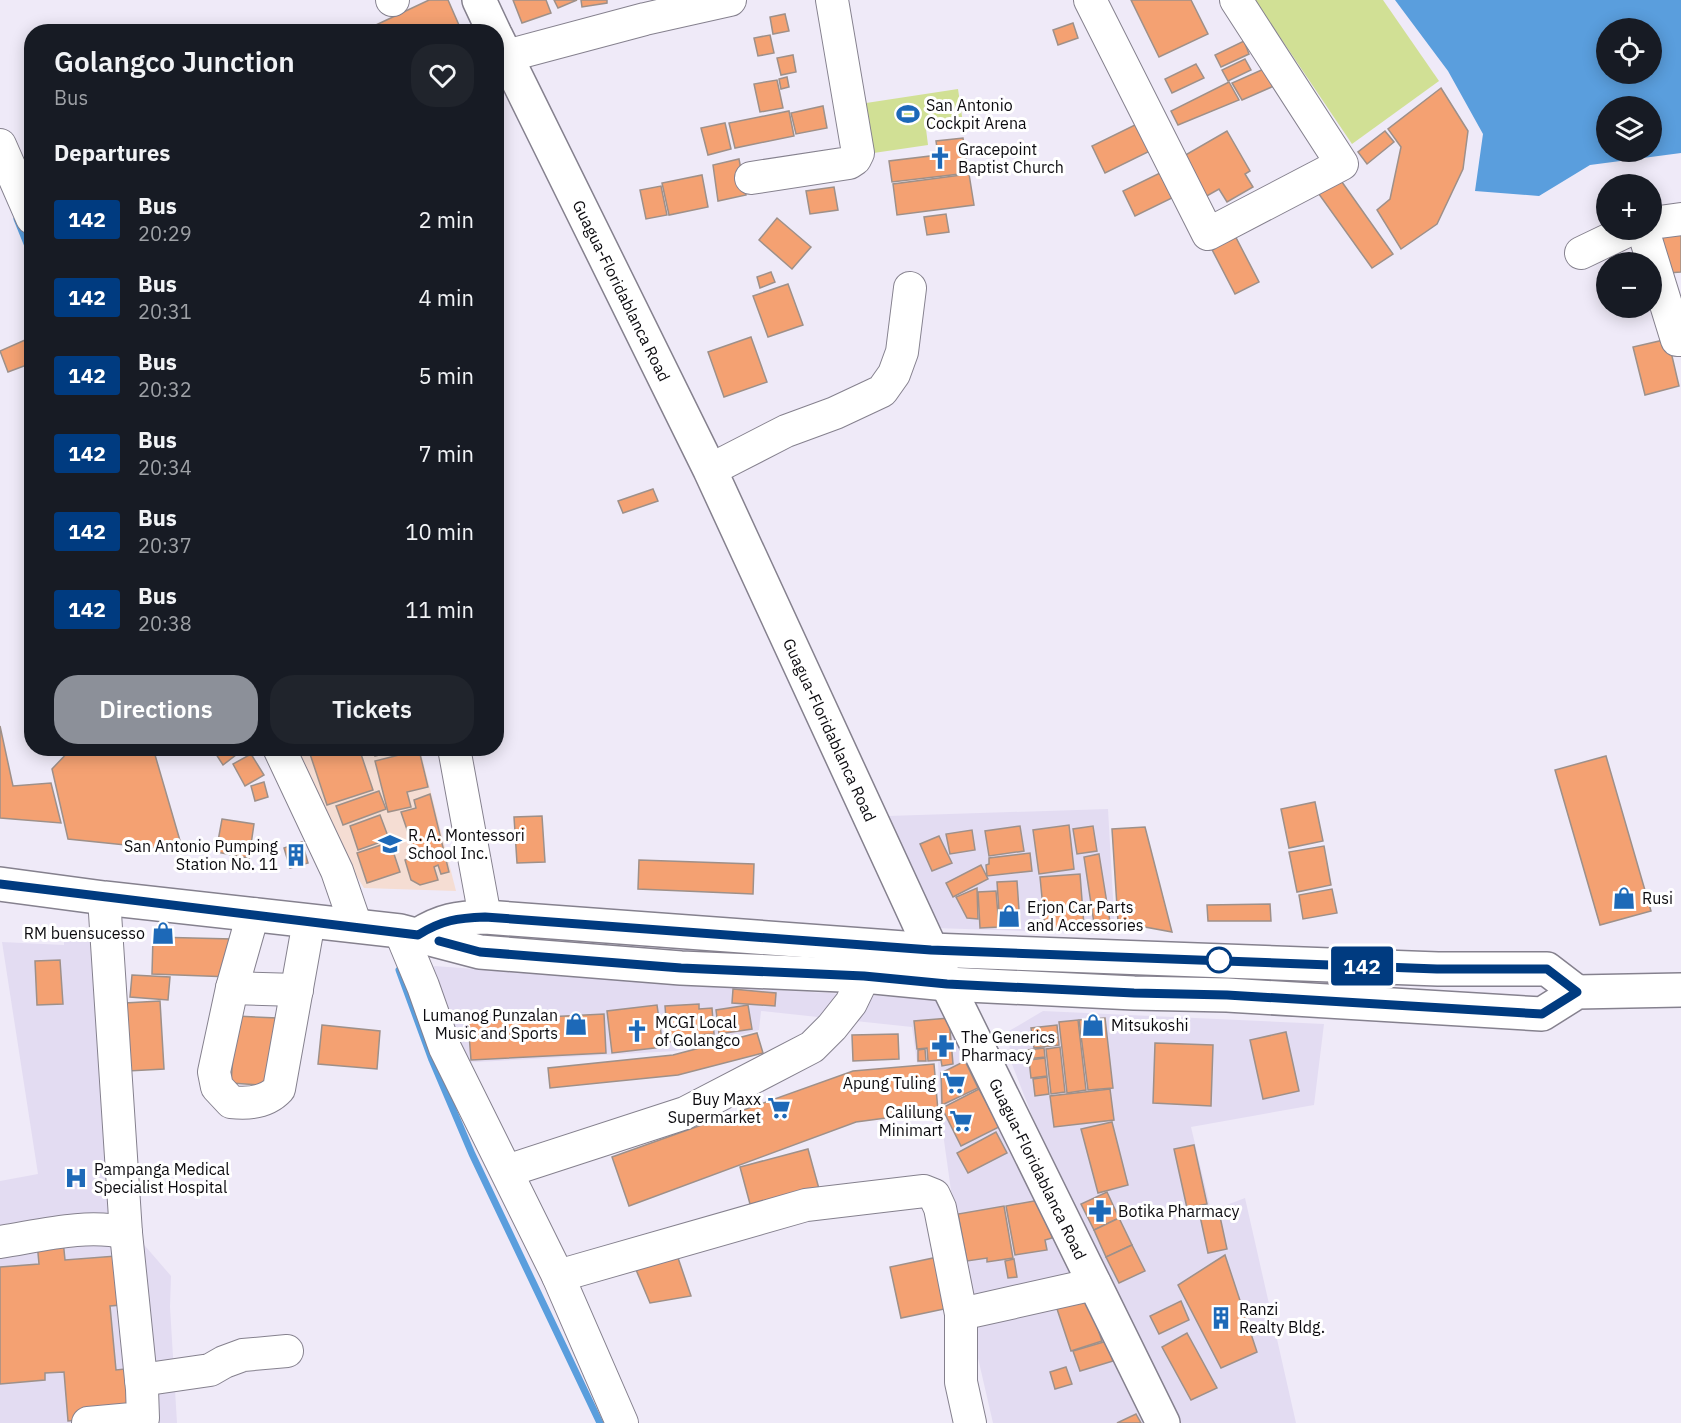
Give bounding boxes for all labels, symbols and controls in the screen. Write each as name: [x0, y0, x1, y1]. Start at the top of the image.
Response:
map controls: [1596, 18, 1662, 318]
button: locate: [1596, 18, 1662, 84]
text: Golangco Junction: [54, 43, 295, 80]
button: heart: [411, 44, 474, 107]
text: Bus: [54, 84, 88, 111]
place label: San Antonio Cockpit Arena: [926, 95, 1027, 133]
button: layers: [1596, 96, 1662, 162]
sports icon: San Antonio Cockpit Arena: [895, 101, 921, 127]
text: Departures: [54, 138, 170, 167]
place label: Gracepoint Baptist Church: [958, 139, 1064, 177]
church icon: Gracepoint Baptist Church: [927, 145, 953, 171]
button: +: [1596, 174, 1662, 240]
text: Bus: [138, 191, 177, 220]
street label: Guagua-Floridablanca Road: [568, 197, 675, 385]
text: 142: [68, 205, 106, 233]
text: 2 min: [418, 205, 474, 234]
text: 20:29: [138, 220, 192, 247]
button: −: [1596, 252, 1662, 318]
text: Bus: [138, 269, 177, 298]
text: 142: [68, 283, 106, 311]
text: 4 min: [418, 283, 474, 312]
text: 20:31: [138, 298, 192, 325]
text: Bus: [138, 347, 177, 376]
text: 142: [68, 361, 106, 389]
text: 5 min: [418, 361, 474, 390]
text: 20:32: [138, 376, 192, 403]
text: Bus: [138, 425, 177, 454]
text: 142: [68, 439, 106, 467]
text: 7 min: [418, 439, 474, 468]
text: 20:34: [138, 454, 192, 481]
text: Bus: [138, 503, 177, 532]
text: 142: [68, 517, 106, 545]
text: 10 min: [405, 517, 474, 546]
text: 20:37: [138, 532, 192, 559]
text: Bus: [138, 581, 177, 610]
text: 142: [68, 595, 106, 623]
text: 11 min: [405, 595, 474, 624]
text: 20:38: [138, 610, 192, 637]
street label: Guagua-Floridablanca Road: [779, 635, 881, 825]
button: Directions: [54, 675, 258, 744]
button: Tickets: [270, 675, 474, 744]
place label: R. A. Montessori School Inc.: [408, 825, 525, 863]
school or university icon: R. A. Montessori School Inc.: [377, 831, 403, 857]
place label: San Antonio Pumping Station No. 11: [124, 836, 279, 874]
building icon: San Antonio Pumping Station No. 11: [283, 842, 309, 868]
shop icon: Rusi: [1611, 885, 1637, 911]
place label: Rusi: [1642, 888, 1673, 908]
place label: Erjon Car Parts and Accessories: [1027, 897, 1144, 935]
shop icon: Erjon Car Parts and Accessories: [996, 903, 1022, 929]
shop icon: RM buensucesso: [150, 920, 176, 946]
place label: RM buensucesso: [24, 923, 145, 943]
line badge: 142: [1328, 946, 1396, 986]
unlabelled marker: [1206, 947, 1232, 973]
text: 142: [1343, 952, 1381, 980]
place label: Lumanog Punzalan Music and Sports: [422, 1005, 558, 1043]
shop icon: Lumanog Punzalan Music and Sports: [563, 1011, 589, 1037]
place label: MCGI Local of Golangco: [655, 1012, 740, 1050]
shop icon: Mitsukoshi: [1080, 1012, 1106, 1038]
place label: Mitsukoshi: [1111, 1015, 1189, 1035]
church icon: MCGI Local of Golangco: [624, 1018, 650, 1044]
place label: The Generics Pharmacy: [961, 1027, 1055, 1065]
pharmacy icon: The Generics Pharmacy: [930, 1033, 956, 1059]
supermarket icon: Apung Tuling: [941, 1070, 967, 1096]
place label: Apung Tuling: [843, 1073, 937, 1093]
street label: Guagua-Floridablanca Road: [985, 1075, 1091, 1263]
place label: Buy Maxx Supermarket: [668, 1089, 761, 1127]
supermarket icon: Buy Maxx Supermarket: [766, 1095, 792, 1121]
place label: Calilung Minimart: [879, 1102, 944, 1140]
supermarket icon: Calilung Minimart: [948, 1108, 974, 1134]
place label: Pampanga Medical Specialist Hospital: [94, 1159, 230, 1197]
hospital icon: Pampanga Medical Specialist Hospital: [63, 1165, 89, 1191]
pharmacy icon: Botika Pharmacy: [1087, 1198, 1113, 1224]
place label: Botika Pharmacy: [1118, 1201, 1239, 1221]
place label: Ranzi Realty Bldg.: [1239, 1299, 1325, 1337]
building icon: Ranzi Realty Bldg.: [1208, 1305, 1234, 1331]

